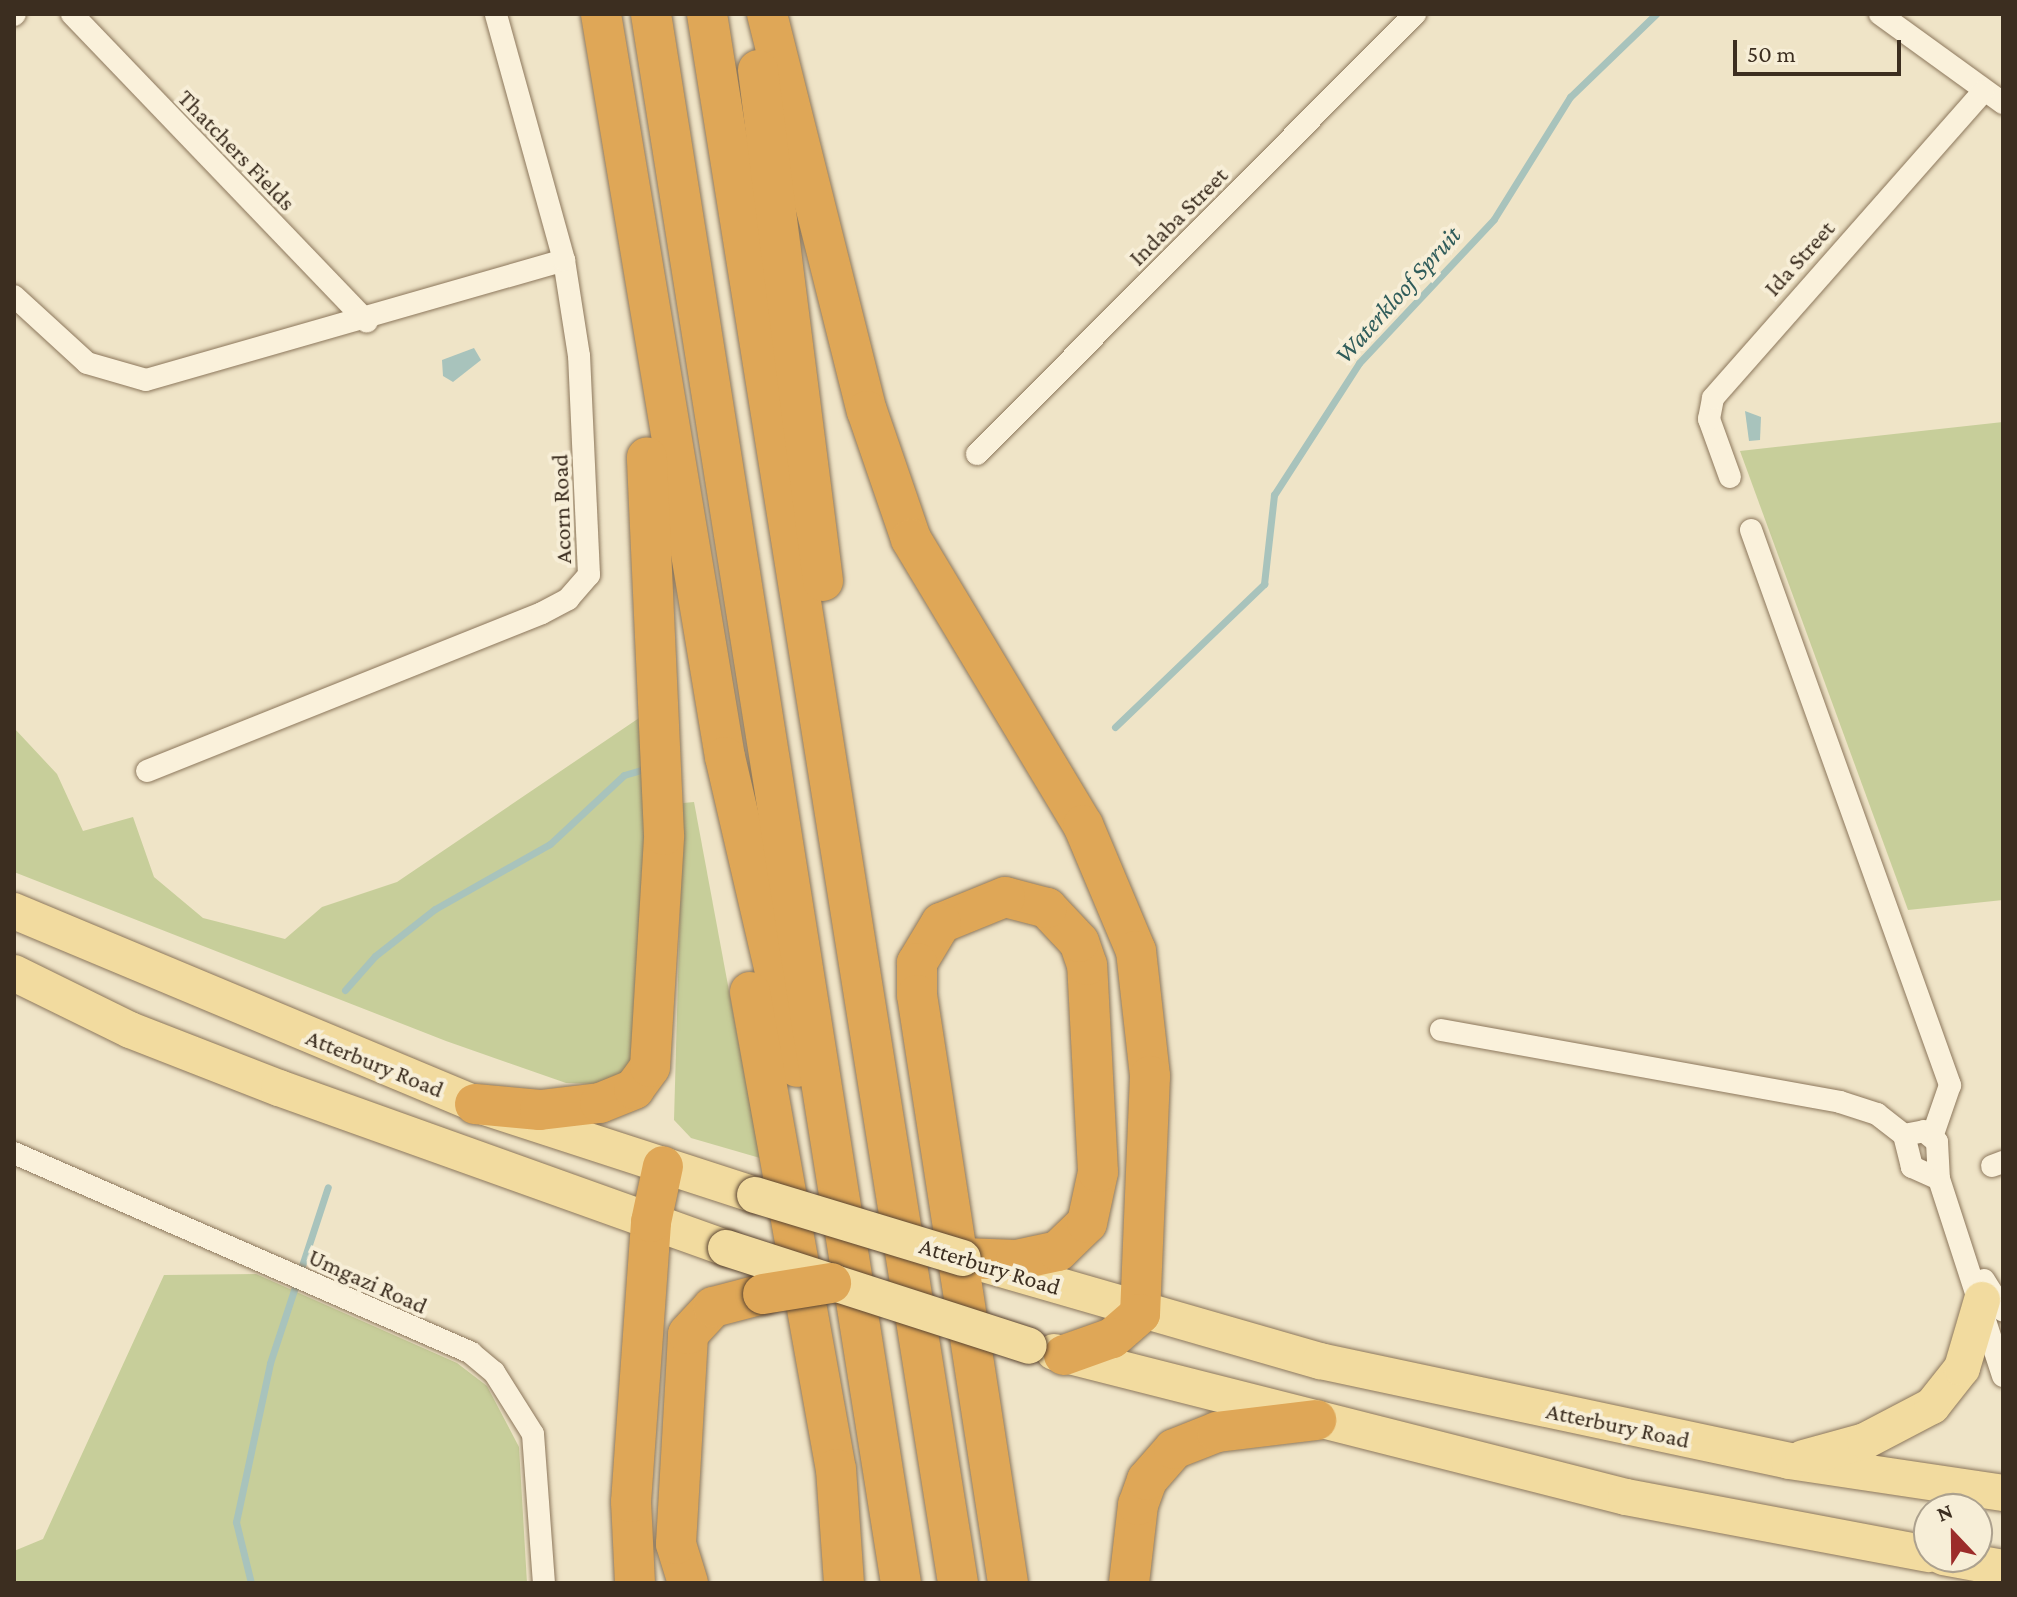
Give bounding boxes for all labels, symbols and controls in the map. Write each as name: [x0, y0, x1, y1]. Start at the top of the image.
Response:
scale bar: [1737, 24, 1905, 74]
text: 50 m: [1747, 40, 1796, 67]
street label: Thatchers Fields: [172, 83, 302, 217]
street label: Indaba Street: [1123, 161, 1233, 271]
street label: Ida Street: [1758, 214, 1840, 302]
water label: Waterkloof Spruit: [1328, 220, 1468, 370]
street label: Acorn Road: [545, 454, 577, 564]
street label: Atterbury Road: [302, 1022, 448, 1104]
street label: Atterbury Road: [916, 1231, 1064, 1301]
street label: Umgazi Road: [304, 1242, 432, 1320]
street label: Atterbury Road: [1544, 1396, 1692, 1454]
north arrow: [1913, 1493, 1993, 1573]
text: N: [1933, 1498, 1956, 1527]

